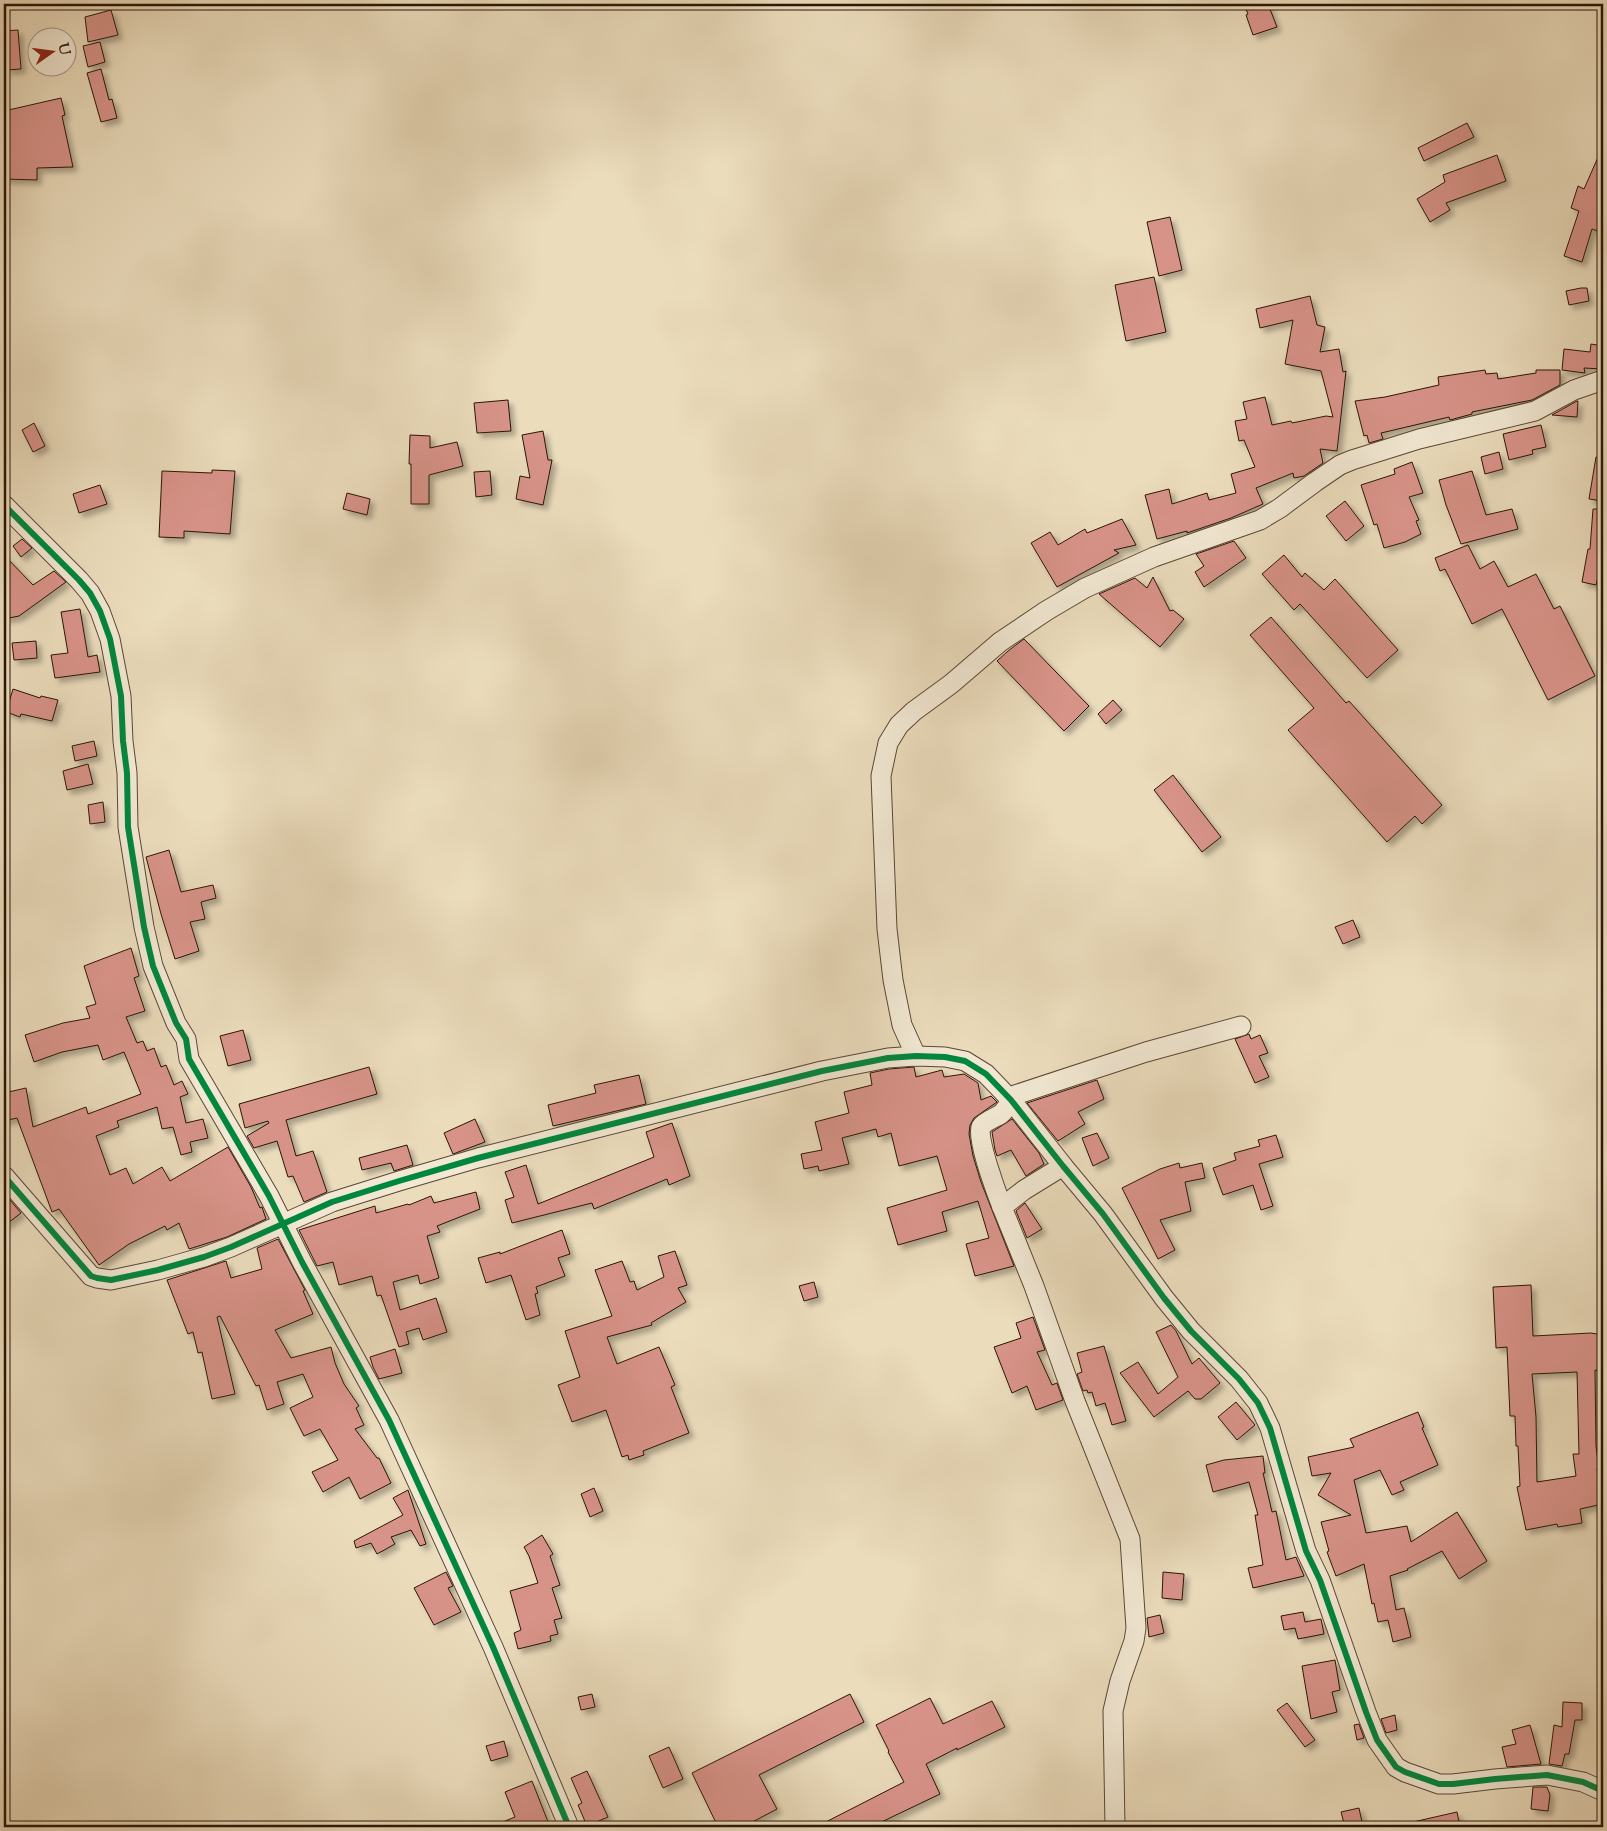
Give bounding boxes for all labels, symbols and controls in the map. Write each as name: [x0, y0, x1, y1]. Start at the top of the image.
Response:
north arrow: [28, 28, 78, 78]
text: U: [52, 41, 74, 58]

